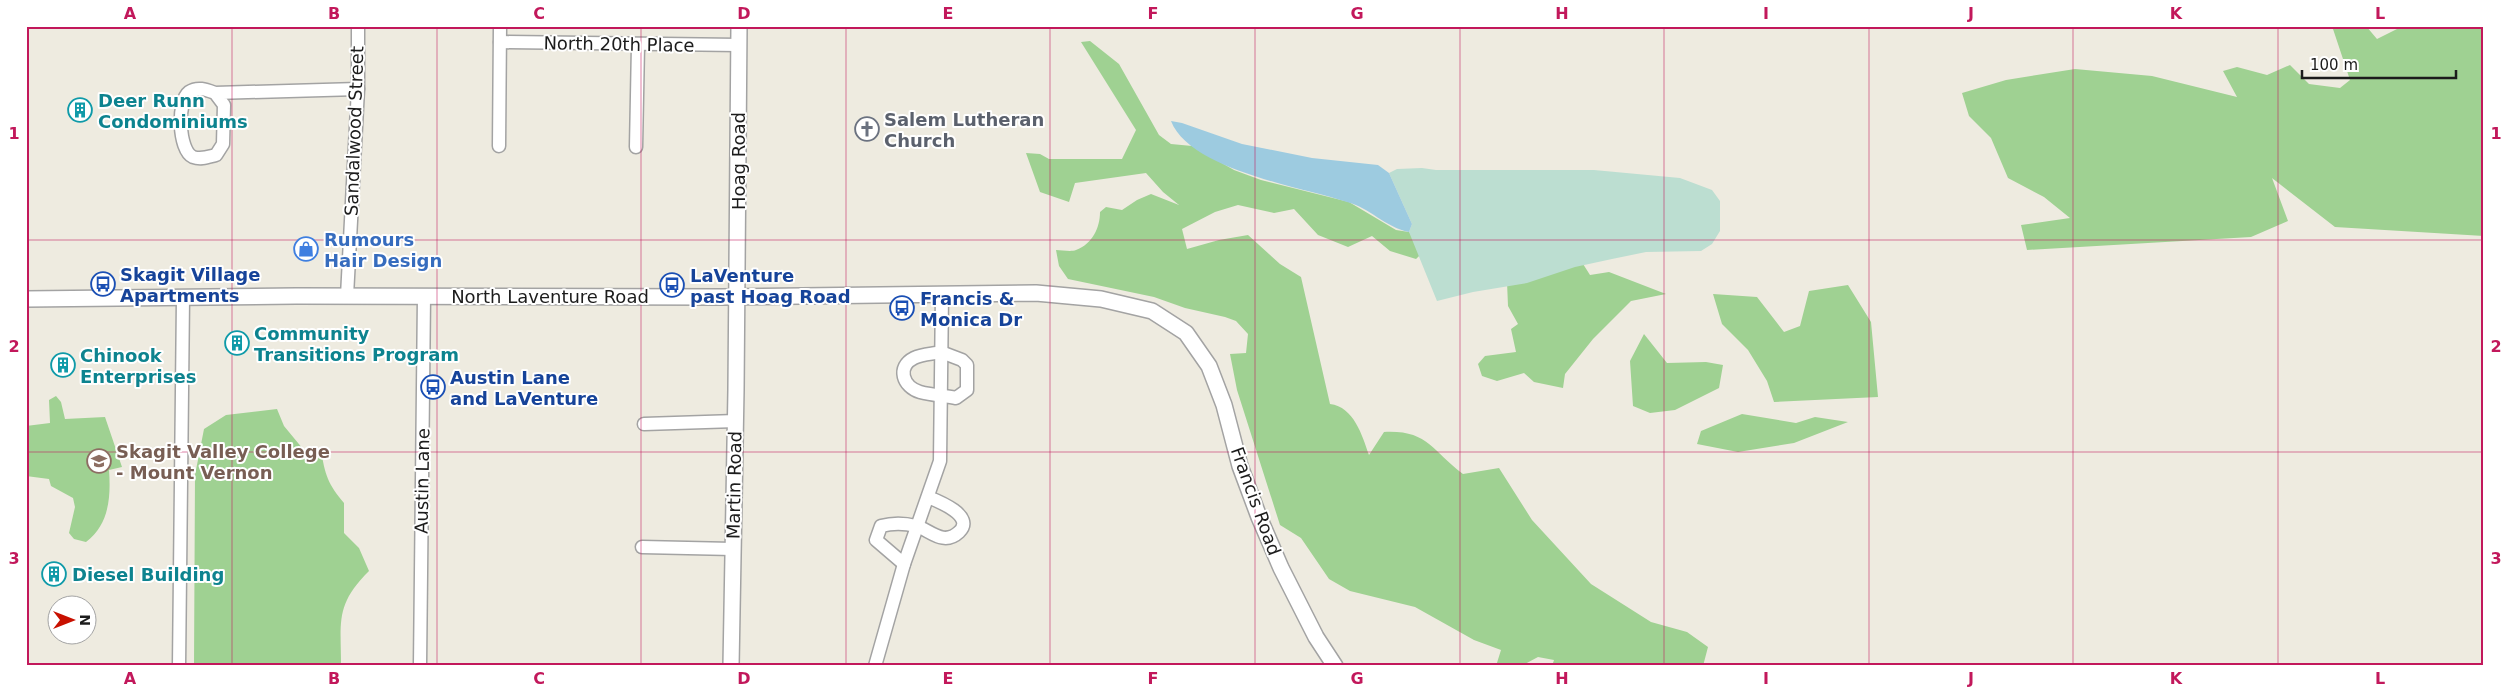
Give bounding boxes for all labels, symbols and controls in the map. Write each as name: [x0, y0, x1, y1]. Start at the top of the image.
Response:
text: A: [124, 4, 137, 23]
text: B: [328, 4, 340, 23]
text: C: [533, 4, 545, 23]
text: D: [737, 4, 751, 23]
text: E: [943, 4, 953, 23]
text: F: [1148, 4, 1158, 23]
text: G: [1350, 4, 1364, 23]
text: H: [1555, 4, 1569, 23]
text: I: [1763, 4, 1769, 23]
text: J: [1967, 4, 1974, 23]
text: K: [2170, 4, 2183, 23]
text: L: [2375, 4, 2385, 23]
street label: North 20th Place: [543, 32, 695, 56]
street label: Sandalwood Street: [341, 46, 367, 216]
scale bar: [2302, 48, 2456, 80]
text: 100 m: [2310, 56, 2358, 74]
place label: Deer Runn Condominiums: [98, 90, 248, 132]
building icon: Deer Runn Condominiums: [67, 97, 93, 123]
place label: Salem Lutheran Church: [884, 109, 1044, 151]
street label: Hoag Road: [728, 112, 749, 210]
church icon: Salem Lutheran Church: [854, 116, 880, 142]
text: 1: [8, 124, 20, 143]
text: 1: [2490, 124, 2502, 143]
place label: Rumours Hair Design: [324, 229, 442, 271]
shop icon: Rumours Hair Design: [293, 236, 319, 262]
place label: Skagit Village Apartments: [120, 264, 260, 306]
place label: LaVenture past Hoag Road: [690, 265, 851, 307]
bus stop icon: Skagit Village Apartments: [90, 271, 116, 297]
bus stop icon: LaVenture past Hoag Road: [659, 272, 685, 298]
street label: North Laventure Road: [451, 286, 649, 307]
place label: Francis & Monica Dr: [920, 288, 1022, 330]
bus stop icon: Francis & Monica Dr: [889, 295, 915, 321]
place label: Community Transitions Program: [254, 323, 459, 365]
building icon: Community Transitions Program: [224, 330, 250, 356]
text: 2: [8, 337, 20, 356]
text: 2: [2490, 337, 2502, 356]
place label: Chinook Enterprises: [80, 345, 196, 387]
building icon: Chinook Enterprises: [50, 352, 76, 378]
place label: Austin Lane and LaVenture: [450, 367, 598, 409]
bus stop icon: Austin Lane and LaVenture: [420, 374, 446, 400]
street label: Austin Lane: [411, 428, 433, 534]
street label: Martin Road: [723, 431, 745, 539]
place label: Skagit Valley College - Mount Vernon: [116, 441, 330, 483]
street label: Francis Road: [1227, 444, 1285, 558]
school or university icon: Skagit Valley College - Mount Vernon: [86, 448, 112, 474]
text: 3: [8, 549, 20, 568]
text: 3: [2490, 549, 2502, 568]
building icon: Diesel Building: [41, 561, 67, 587]
place label: Diesel Building: [72, 564, 224, 585]
north arrow: [48, 594, 98, 644]
text: N: [77, 614, 93, 626]
text: A: [124, 669, 137, 688]
text: B: [328, 669, 340, 688]
text: C: [533, 669, 545, 688]
text: D: [737, 669, 751, 688]
text: E: [943, 669, 953, 688]
text: F: [1148, 669, 1158, 688]
text: G: [1350, 669, 1364, 688]
text: H: [1555, 669, 1569, 688]
text: I: [1763, 669, 1769, 688]
text: J: [1967, 669, 1974, 688]
text: K: [2170, 669, 2183, 688]
text: L: [2375, 669, 2385, 688]

